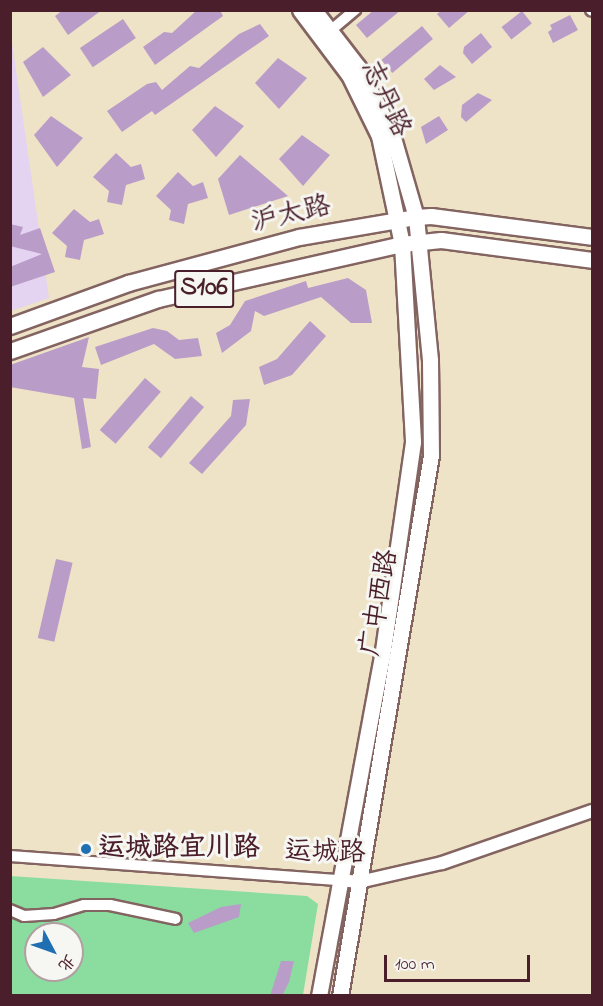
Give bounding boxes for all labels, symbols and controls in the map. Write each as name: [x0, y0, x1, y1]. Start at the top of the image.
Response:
street label: 志丹路: [353, 55, 417, 143]
street label: 沪太路: [248, 190, 334, 240]
road number: S106: [174, 266, 234, 312]
street label: 广中西路: [355, 547, 405, 659]
place label: 运城路宜川路: [98, 833, 260, 865]
street label: 运城路: [284, 836, 366, 870]
marker: 运城路宜川路: [79, 842, 93, 856]
north arrow: [24, 922, 84, 982]
scale bar: [387, 943, 532, 981]
text: 北: [52, 949, 80, 976]
text: 100 m: [395, 952, 435, 978]

